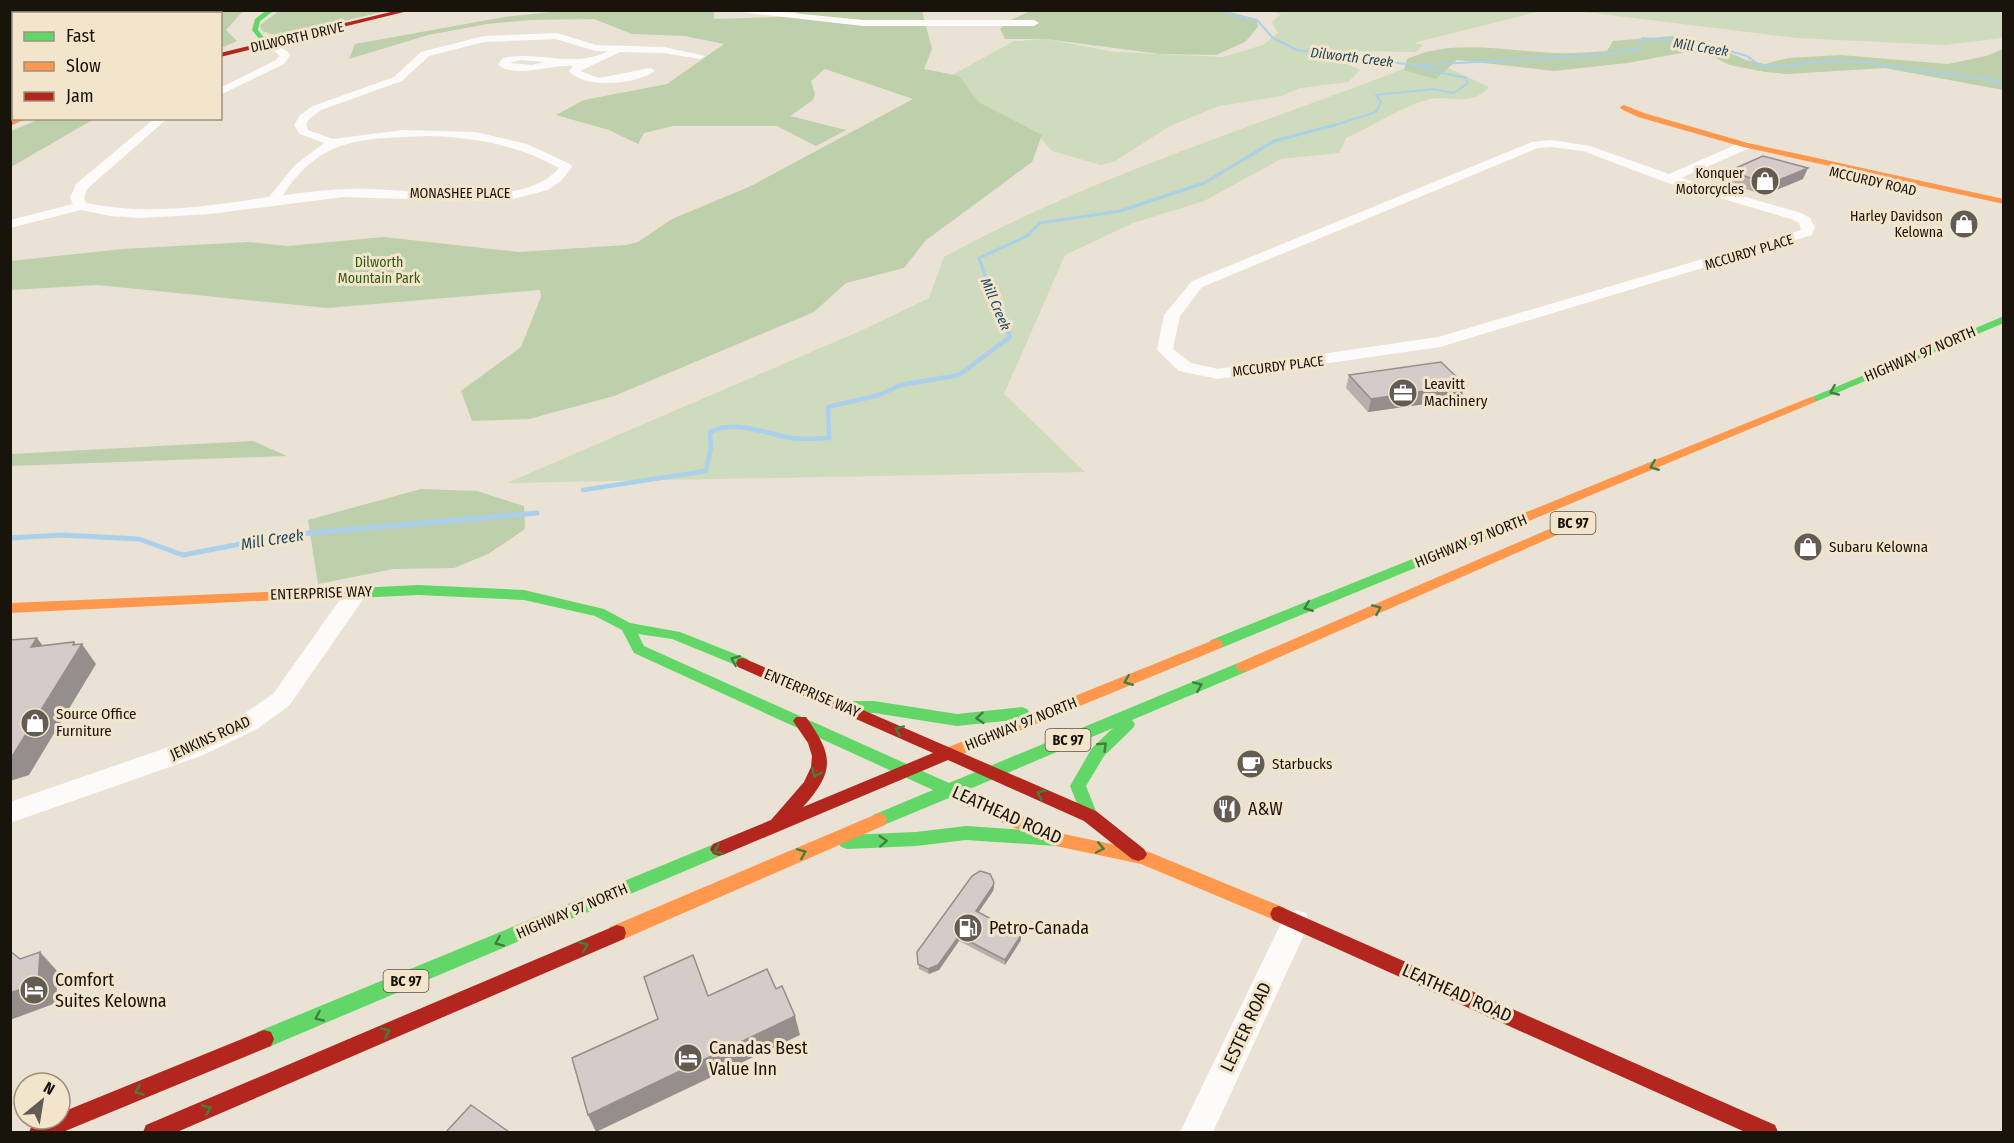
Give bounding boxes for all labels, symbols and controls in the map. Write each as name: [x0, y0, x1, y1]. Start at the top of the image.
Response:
legend: [12, 12, 222, 120]
street label: DILWORTH DRIVE: [249, 18, 346, 57]
text: Fast: [66, 25, 95, 47]
water label: Mill Creek: [1672, 35, 1730, 60]
water label: Dilworth Creek: [1310, 44, 1394, 71]
text: Slow: [66, 55, 101, 77]
text: Jam: [66, 85, 94, 107]
street label: MCCURDY ROAD: [1828, 163, 1918, 200]
place label: Konquer Motorcycles: [1676, 165, 1744, 198]
shop icon: Konquer Motorcycles: [1749, 165, 1781, 197]
street label: MONASHEE PLACE: [410, 185, 511, 202]
place label: Harley Davidson Kelowna: [1850, 208, 1943, 241]
shop icon: Harley Davidson Kelowna: [1948, 208, 1980, 240]
street label: MCCURDY PLACE: [1703, 231, 1796, 274]
park label: Dilworth Mountain Park: [338, 254, 421, 287]
water label: Mill Creek: [977, 275, 1014, 333]
street label: HIGHWAY 97 NORTH: [1862, 322, 1978, 386]
street label: MCCURDY PLACE: [1231, 352, 1325, 381]
place label: Leavitt Machinery: [1424, 375, 1488, 410]
office icon: Leavitt Machinery: [1387, 377, 1419, 409]
one-way arrow: [1829, 384, 1840, 396]
one-way arrow: [1649, 459, 1660, 471]
street label: HIGHWAY 97 NORTH: [1412, 510, 1530, 572]
road number: BC 97: [1550, 512, 1596, 534]
water label: Mill Creek: [239, 525, 305, 554]
shop icon: Subaru Kelowna: [1792, 531, 1824, 563]
place label: Subaru Kelowna: [1829, 538, 1928, 556]
street label: ENTERPRISE WAY: [270, 582, 373, 604]
one-way arrow: [1304, 600, 1315, 612]
one-way arrow: [1371, 604, 1382, 616]
one-way arrow: [731, 655, 742, 667]
street label: ENTERPRISE WAY: [761, 665, 863, 721]
one-way arrow: [1123, 674, 1134, 686]
one-way arrow: [1192, 682, 1203, 694]
street label: HIGHWAY 97 NORTH: [962, 693, 1080, 755]
place label: Source Office Furniture: [56, 705, 136, 740]
shop icon: Source Office Furniture: [19, 707, 51, 739]
one-way arrow: [976, 711, 985, 724]
street label: JENKINS ROAD: [167, 712, 253, 764]
one-way arrow: [894, 725, 905, 737]
road number: BC 97: [1046, 729, 1090, 751]
one-way arrow: [1096, 742, 1106, 753]
cafe icon: Starbucks: [1235, 748, 1267, 780]
place label: Starbucks: [1272, 755, 1332, 773]
one-way arrow: [811, 767, 823, 778]
street label: LEATHEAD ROAD: [949, 781, 1065, 849]
one-way arrow: [1036, 790, 1047, 802]
restaurant icon: A&W: [1211, 793, 1243, 825]
place label: A&W: [1248, 798, 1283, 820]
one-way arrow: [878, 834, 887, 847]
one-way arrow: [1094, 841, 1104, 854]
one-way arrow: [713, 843, 724, 855]
one-way arrow: [796, 848, 807, 860]
street label: HIGHWAY 97 NORTH: [514, 879, 630, 943]
fuel station icon: Petro-Canada: [952, 912, 984, 944]
place label: Petro-Canada: [989, 917, 1089, 939]
one-way arrow: [494, 935, 505, 947]
one-way arrow: [578, 941, 589, 953]
street label: LEATHEAD ROAD: [1399, 959, 1515, 1027]
place label: Comfort Suites Kelowna: [55, 969, 167, 1012]
road number: BC 97: [384, 970, 428, 992]
hotel icon: Comfort Suites Kelowna: [18, 974, 50, 1006]
street label: LESTER ROAD: [1216, 979, 1276, 1075]
one-way arrow: [314, 1010, 325, 1022]
one-way arrow: [380, 1027, 391, 1039]
place label: Canadas Best Value Inn: [709, 1037, 808, 1080]
hotel icon: Canadas Best Value Inn: [672, 1042, 704, 1074]
north arrow: [12, 1071, 72, 1131]
text: N: [40, 1078, 58, 1099]
one-way arrow: [134, 1084, 145, 1096]
one-way arrow: [201, 1104, 212, 1116]

